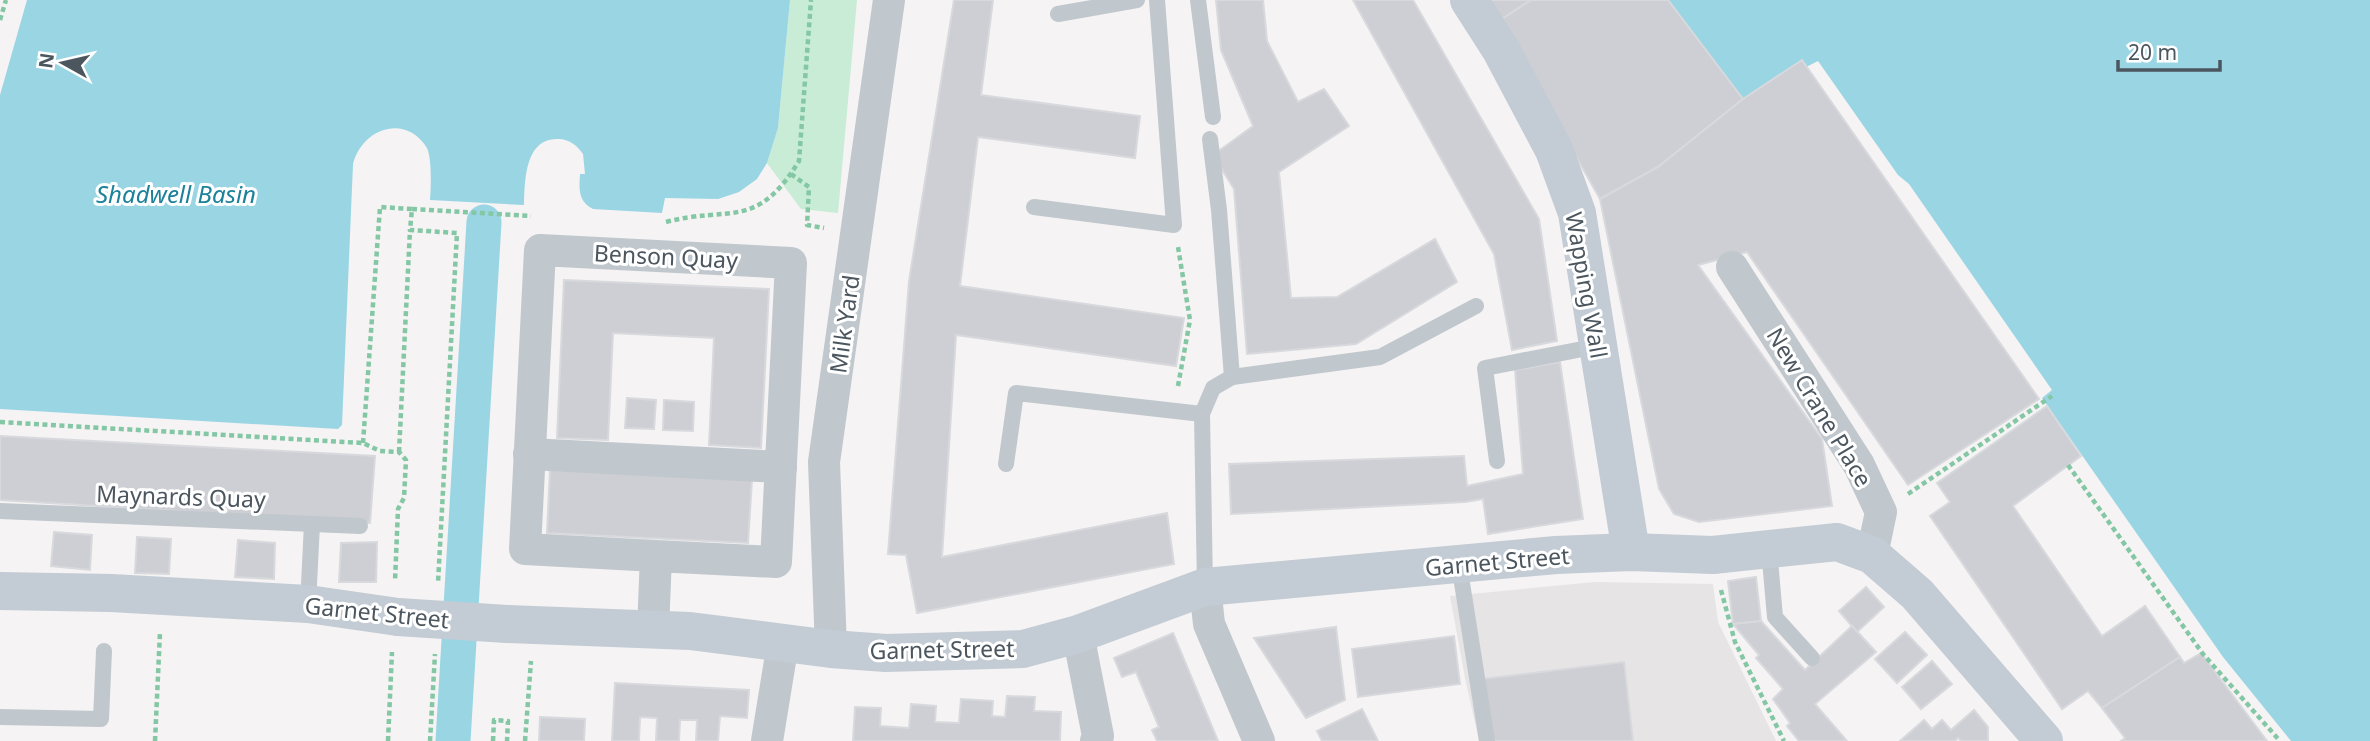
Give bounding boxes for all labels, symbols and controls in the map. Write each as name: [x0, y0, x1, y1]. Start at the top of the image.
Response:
north arrow: [28, 28, 98, 98]
scale bar: [2118, 28, 2220, 72]
text: 20 m: [2128, 38, 2177, 66]
text: N: [32, 51, 60, 70]
water label: Shadwell Basin: [96, 177, 256, 210]
street label: Wapping Wall: [1558, 209, 1616, 361]
street label: Benson Quay: [593, 236, 739, 276]
street label: Milk Yard: [821, 273, 867, 375]
street label: New Crane Place: [1760, 321, 1880, 493]
street label: Maynards Quay: [96, 477, 267, 515]
street label: Garnet Street: [1423, 539, 1571, 583]
street label: Garnet Street: [303, 589, 451, 635]
street label: Garnet Street: [869, 632, 1015, 666]

